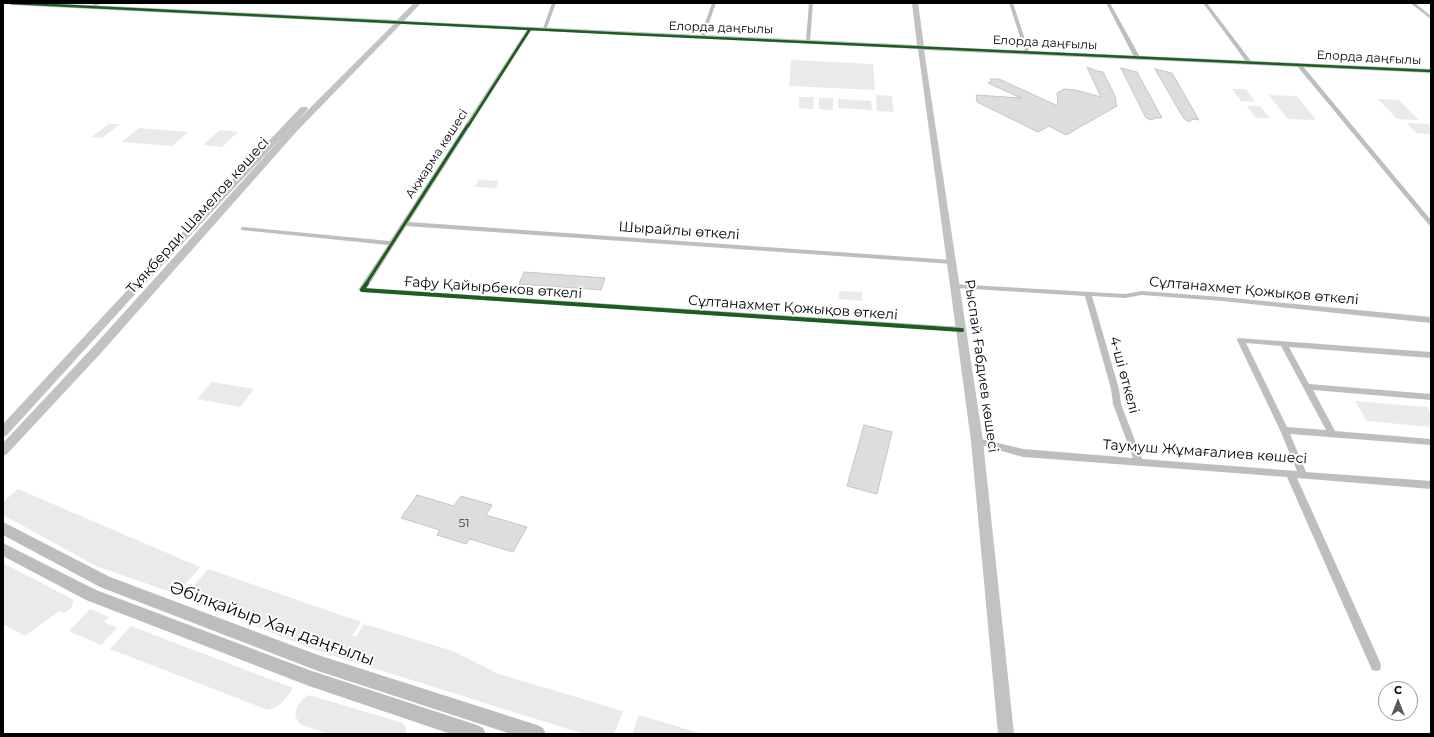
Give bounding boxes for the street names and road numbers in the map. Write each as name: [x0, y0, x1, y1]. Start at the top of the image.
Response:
street label: Елорда даңғылы: [668, 19, 774, 37]
street label: Елорда даңғылы: [992, 33, 1098, 53]
street label: Елорда даңғылы: [1316, 48, 1422, 68]
street label: Ақжарма көшесі: [403, 107, 471, 201]
street label: Тұяқберди Шамелов көшесі: [123, 134, 273, 298]
street label: Шырайлы өткелі: [618, 218, 740, 244]
street label: Ғафу Қайырбеков өткелі: [403, 273, 583, 303]
street label: Сұлтанахмет Қожықов өткелі: [1148, 273, 1360, 309]
street label: Рыспай Ғабдиев көшесі: [961, 278, 1001, 454]
street label: Сұлтанахмет Қожықов өткелі: [687, 292, 899, 324]
street label: 4-ші өткелі: [1106, 334, 1142, 416]
street label: Таумуш Жұмағалиев көшесі: [1102, 436, 1308, 468]
street label: Әбілқайыр Хан даңғылы: [167, 577, 377, 671]

